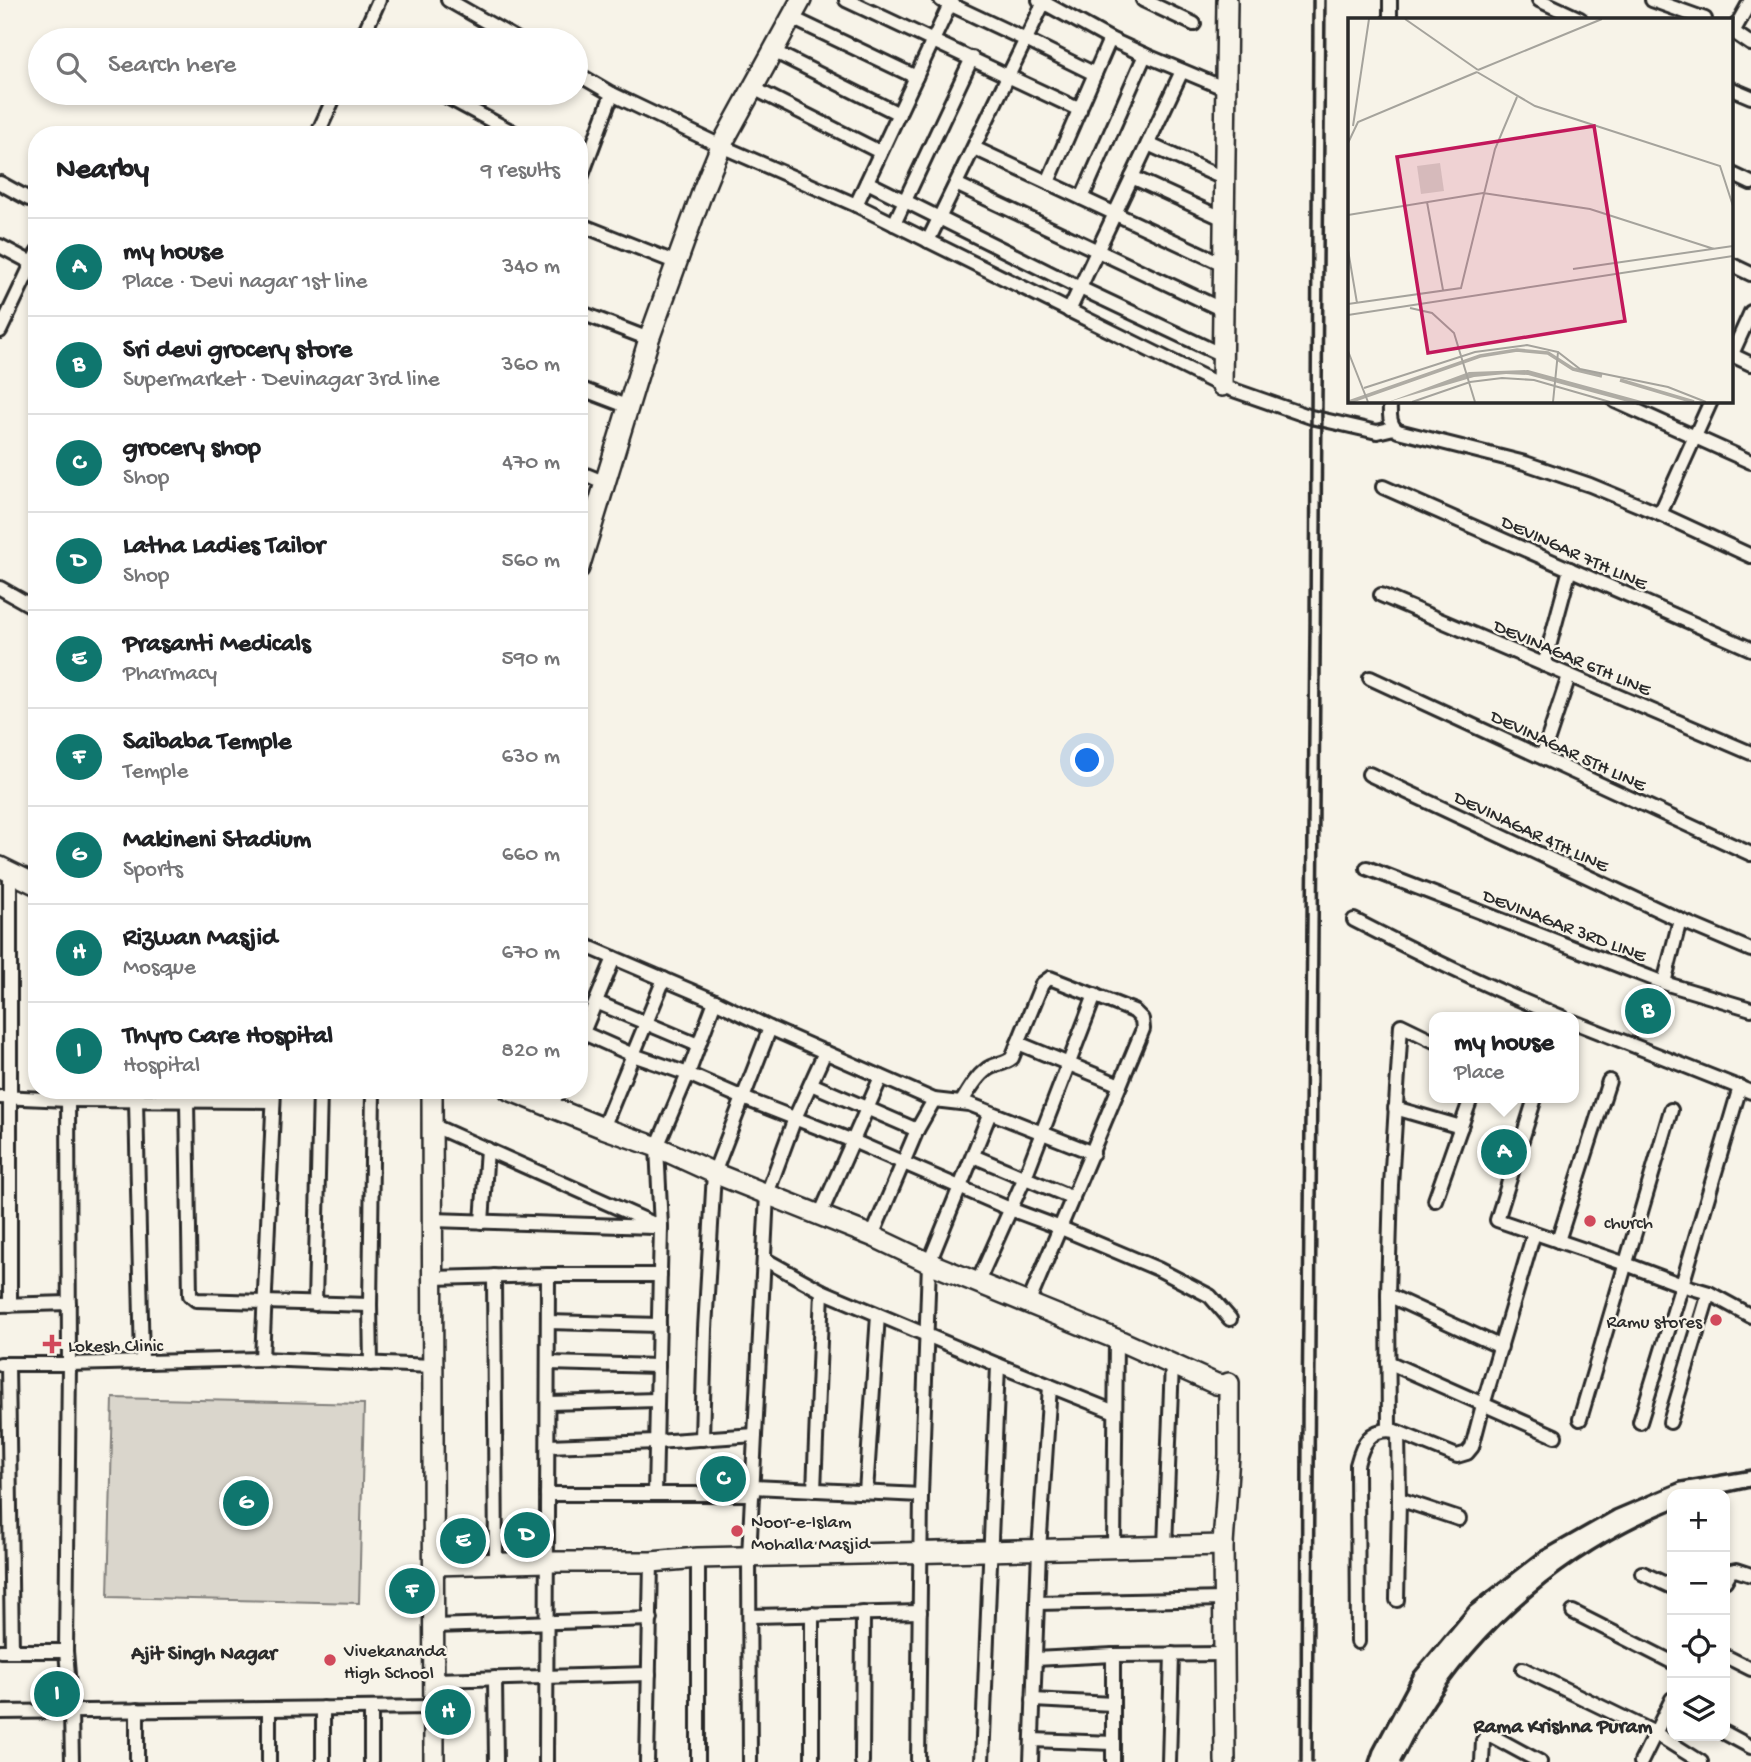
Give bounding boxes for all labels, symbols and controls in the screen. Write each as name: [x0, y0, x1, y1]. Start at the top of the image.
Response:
inset map: [1348, 18, 1734, 402]
search box: [28, 28, 588, 105]
icon: search: [52, 48, 90, 86]
text: Search here: [108, 51, 236, 82]
text: Nearby: [56, 154, 149, 189]
text: 9 results: [481, 158, 560, 185]
text: my house: [123, 238, 223, 269]
text: A: [72, 254, 86, 281]
text: 340 m: [502, 254, 560, 281]
text: Place · Devi nagar 1st line: [123, 269, 367, 296]
text: Sri devi grocery store: [123, 336, 352, 367]
text: B: [73, 352, 85, 379]
text: 360 m: [502, 352, 560, 379]
text: Supermarket · Devinagar 3rd line: [123, 367, 440, 394]
text: grocery shop: [123, 434, 261, 465]
text: C: [73, 450, 85, 477]
text: 470 m: [502, 450, 560, 477]
text: Shop: [123, 465, 169, 492]
street label: DEVINGAR 7TH LINE: [1495, 511, 1651, 597]
text: Latha Ladies Tailor: [123, 532, 325, 563]
text: D: [72, 548, 87, 575]
text: 560 m: [501, 548, 560, 575]
text: Shop: [123, 563, 169, 590]
street label: DEVINAGAR 6TH LINE: [1488, 615, 1655, 703]
text: Prasanti Medicals: [123, 630, 311, 661]
text: E: [72, 646, 86, 673]
text: 590 m: [502, 646, 560, 673]
text: Pharmacy: [123, 661, 217, 688]
street label: DEVINAGAR 5TH LINE: [1484, 705, 1650, 799]
text: Saibaba Temple: [123, 728, 291, 759]
your location: [1070, 743, 1104, 777]
text: F: [73, 744, 85, 771]
text: 630 m: [502, 744, 560, 771]
text: Temple: [123, 759, 188, 786]
street label: DEVINAGAR 4TH LINE: [1448, 786, 1613, 880]
text: Makineni Stadium: [123, 826, 311, 857]
text: G: [72, 842, 86, 869]
text: 660 m: [502, 842, 560, 869]
text: Sports: [123, 857, 183, 884]
street label: DEVINAGAR 3RD LINE: [1477, 885, 1650, 969]
text: Rizwan Masjid: [123, 924, 277, 955]
text: H: [72, 940, 86, 967]
text: 670 m: [502, 940, 560, 967]
text: Mosque: [123, 955, 196, 982]
pin: B: [1625, 985, 1671, 1037]
popup: [1429, 1012, 1579, 1103]
text: Thyro Care Hospital: [123, 1022, 333, 1053]
text: my house: [1454, 1029, 1554, 1060]
text: I: [76, 1038, 82, 1065]
text: 820 m: [501, 1038, 560, 1065]
text: Hospital: [123, 1053, 200, 1080]
text: Place: [1454, 1060, 1504, 1087]
pin: A: [1481, 1126, 1527, 1178]
marker: church: [1582, 1213, 1598, 1229]
place label: church: [1604, 1213, 1653, 1236]
place label: Ramu stores: [1606, 1312, 1703, 1335]
marker: Ramu stores: [1708, 1312, 1724, 1328]
marker: Lokesh Clinic: [42, 1334, 62, 1354]
place label: Lokesh Clinic: [68, 1336, 164, 1359]
pin: C: [700, 1453, 746, 1505]
pin: G: [223, 1477, 269, 1529]
map controls: [1667, 1489, 1730, 1741]
button: +: [1667, 1489, 1730, 1552]
pin: D: [504, 1509, 550, 1561]
place label: Noor-e-Islam Mohalla Masjid: [751, 1512, 872, 1557]
pin: E: [440, 1515, 486, 1567]
marker: Noor-e-Islam Mohalla Masjid: [729, 1523, 745, 1539]
button: −: [1667, 1552, 1730, 1615]
pin: F: [389, 1565, 435, 1617]
button: locate: [1667, 1615, 1730, 1678]
place label: Vivekananda High School: [343, 1641, 448, 1686]
district label: Ajit Singh Nagar: [130, 1643, 279, 1668]
marker: Vivekananda High School: [322, 1652, 338, 1668]
pin: I: [34, 1668, 80, 1720]
button: layers: [1667, 1678, 1730, 1741]
pin: H: [425, 1686, 471, 1738]
district label: Rama Krishna Puram: [1473, 1716, 1652, 1741]

